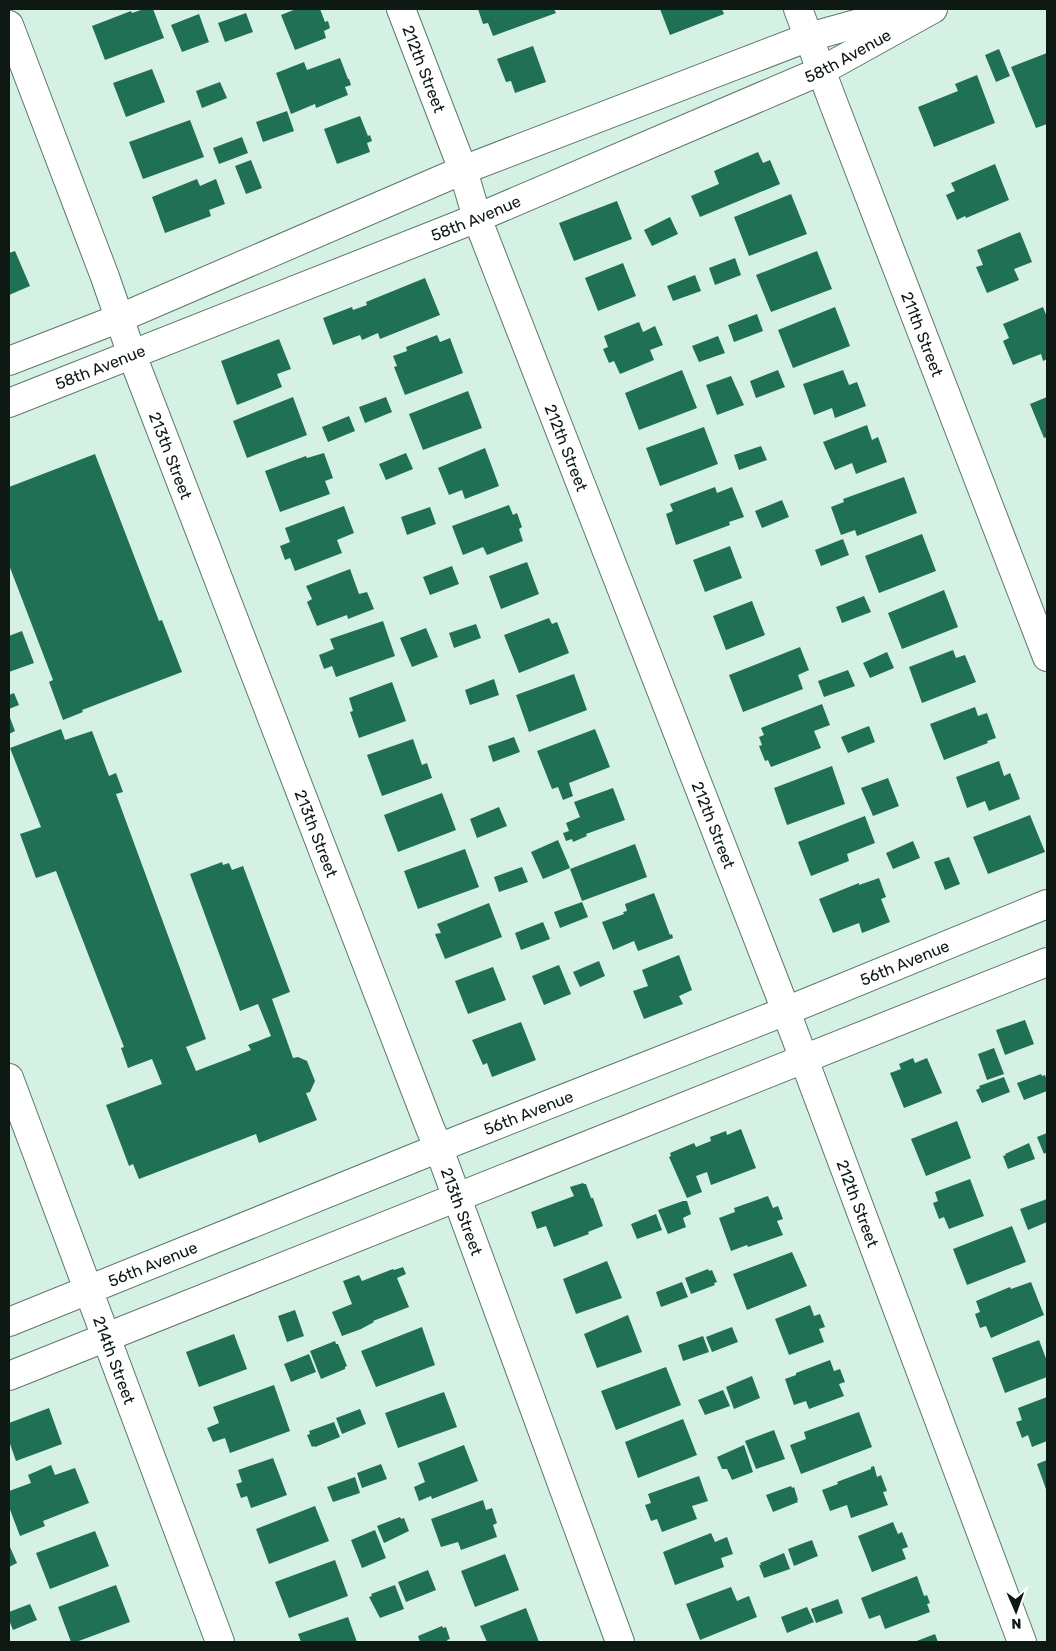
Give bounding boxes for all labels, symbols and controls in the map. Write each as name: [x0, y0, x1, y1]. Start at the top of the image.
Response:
street label: 212th Street: [399, 22, 449, 115]
street label: 58th Avenue: [802, 25, 894, 86]
street label: 58th Avenue: [428, 191, 523, 245]
street label: 211th Street: [898, 289, 947, 379]
street label: 58th Avenue: [52, 341, 148, 393]
street label: 212th Street: [541, 401, 592, 494]
street label: 213th Street: [145, 409, 196, 502]
street label: 212th Street: [688, 779, 739, 871]
street label: 213th Street: [291, 787, 342, 880]
street label: 56th Avenue: [857, 936, 952, 989]
street label: 56th Avenue: [481, 1086, 576, 1139]
street label: 212th Street: [833, 1157, 883, 1250]
street label: 213th Street: [437, 1165, 487, 1258]
street label: 56th Avenue: [105, 1237, 200, 1290]
street label: 214th Street: [89, 1313, 140, 1407]
north arrow: [991, 1586, 1041, 1636]
text: N: [1011, 1615, 1022, 1632]

